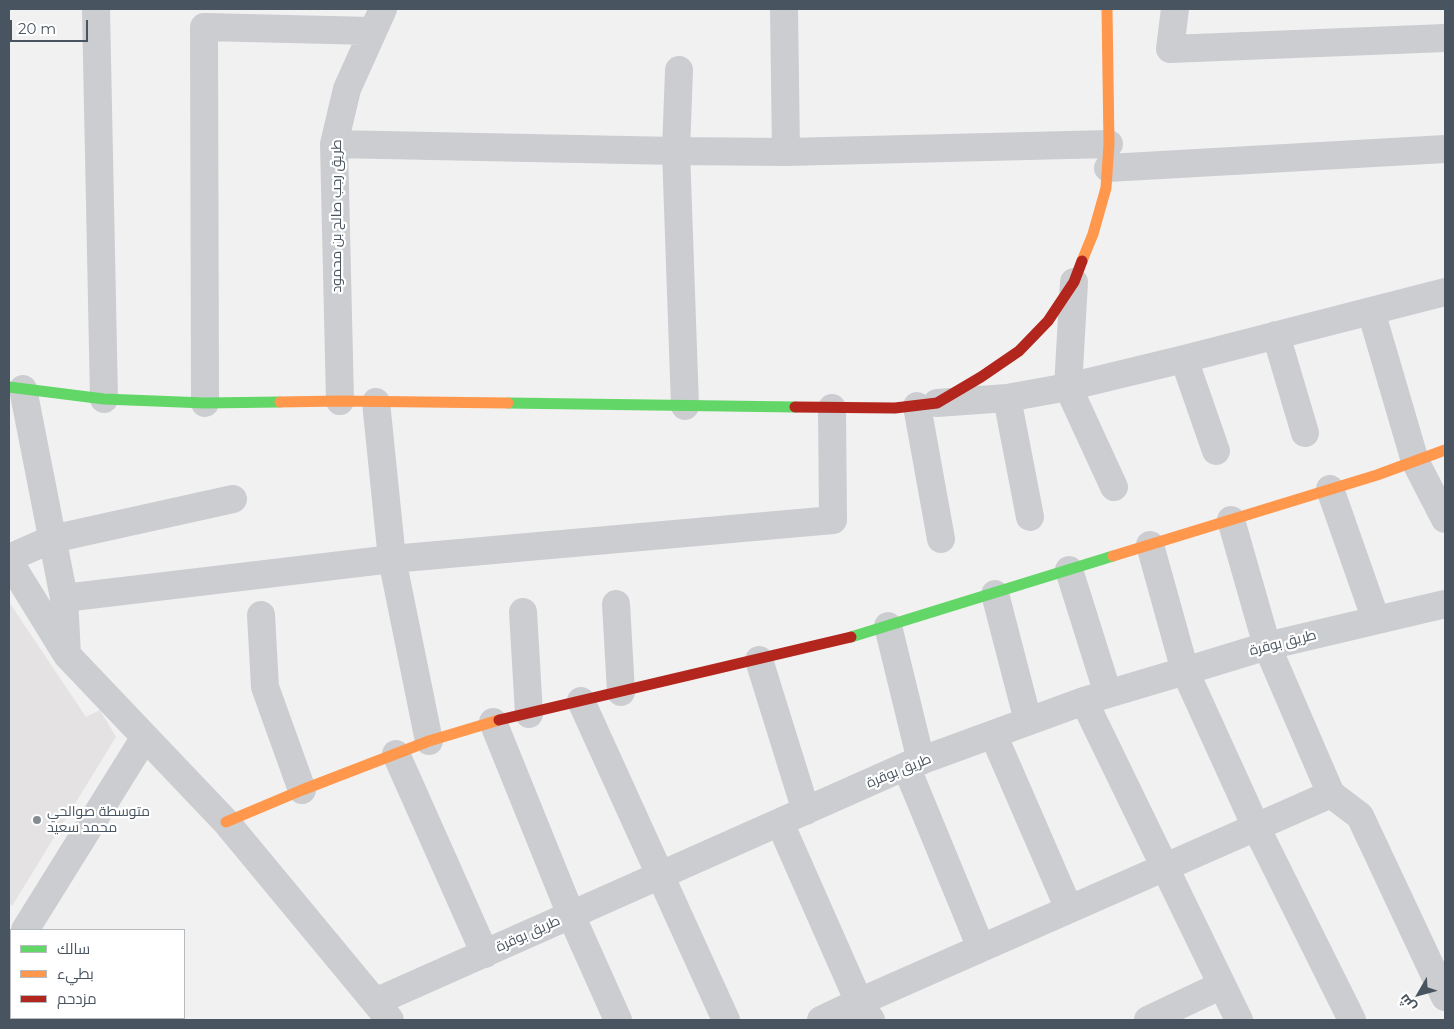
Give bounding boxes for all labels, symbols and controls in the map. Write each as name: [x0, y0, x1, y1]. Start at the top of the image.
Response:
scale bar: [12, 10, 90, 42]
text: 20 m: [18, 19, 56, 38]
street label: طريق رجب صالح بن محمود: [329, 139, 345, 293]
street label: طريق بوقرة: [1248, 627, 1318, 659]
street label: طريق بوقرة: [864, 750, 934, 792]
place label: متوسطة صوالحي محمد سعيد: [47, 804, 150, 836]
marker: متوسطة صوالحي محمد سعيد: [31, 814, 43, 826]
street label: طريق بوقرة: [493, 912, 563, 956]
legend: [10, 929, 185, 1019]
text: سالك: [57, 939, 90, 958]
text: بطيء: [57, 964, 94, 983]
north arrow: [1394, 969, 1444, 1019]
text: مزدحم: [57, 989, 97, 1008]
text: ش: [1395, 991, 1420, 1016]

